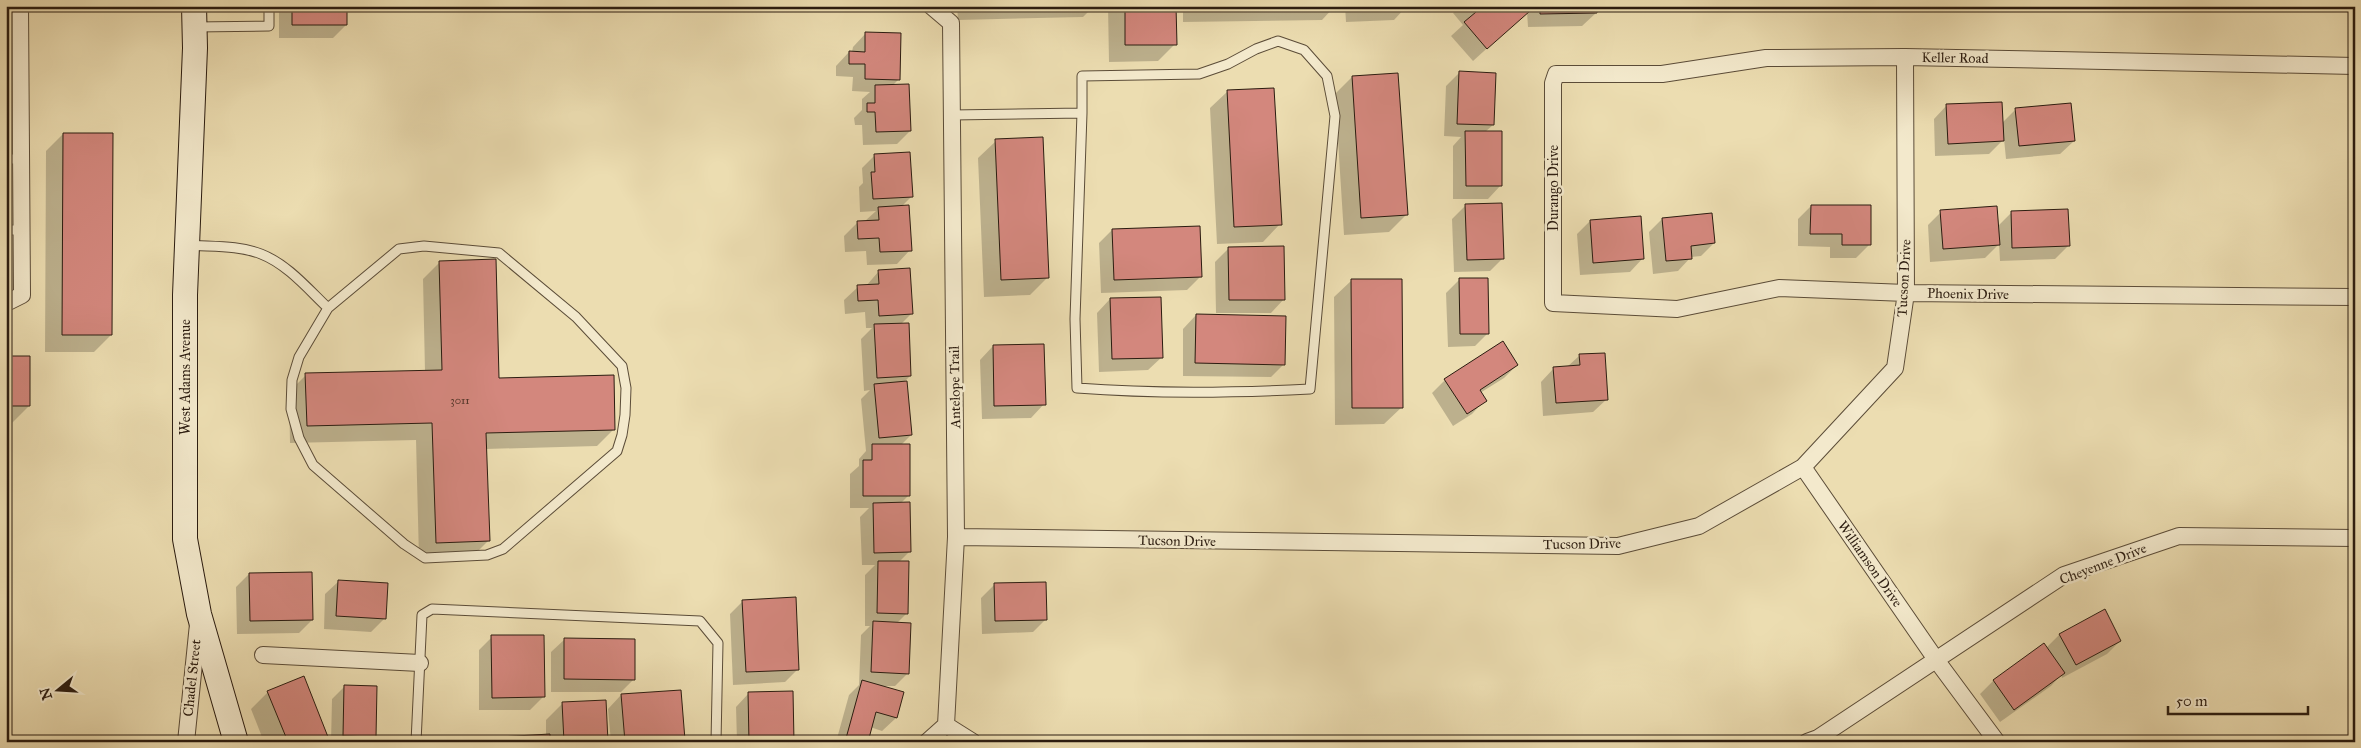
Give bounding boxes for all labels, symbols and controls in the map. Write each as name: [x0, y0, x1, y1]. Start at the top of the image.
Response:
street label: Keller Road: [1921, 49, 1989, 67]
street label: Durango Drive: [1545, 145, 1562, 231]
street label: Tucson Drive: [1893, 238, 1915, 317]
street label: Phoenix Drive: [1927, 285, 2009, 303]
street label: West Adams Avenue: [177, 319, 194, 435]
street label: Antelope Trail: [946, 345, 964, 429]
house number: 3011: [450, 394, 470, 407]
street label: Williamson Drive: [1834, 518, 1906, 611]
street label: Tucson Drive: [1138, 532, 1216, 550]
street label: Tucson Drive: [1543, 535, 1621, 553]
street label: Cheyenne Drive: [2057, 540, 2149, 588]
street label: Chadel Street: [179, 638, 205, 718]
north arrow: [32, 666, 82, 716]
scale bar: [2168, 683, 2308, 715]
text: N: [36, 685, 56, 702]
text: 50 m: [2176, 692, 2208, 710]

